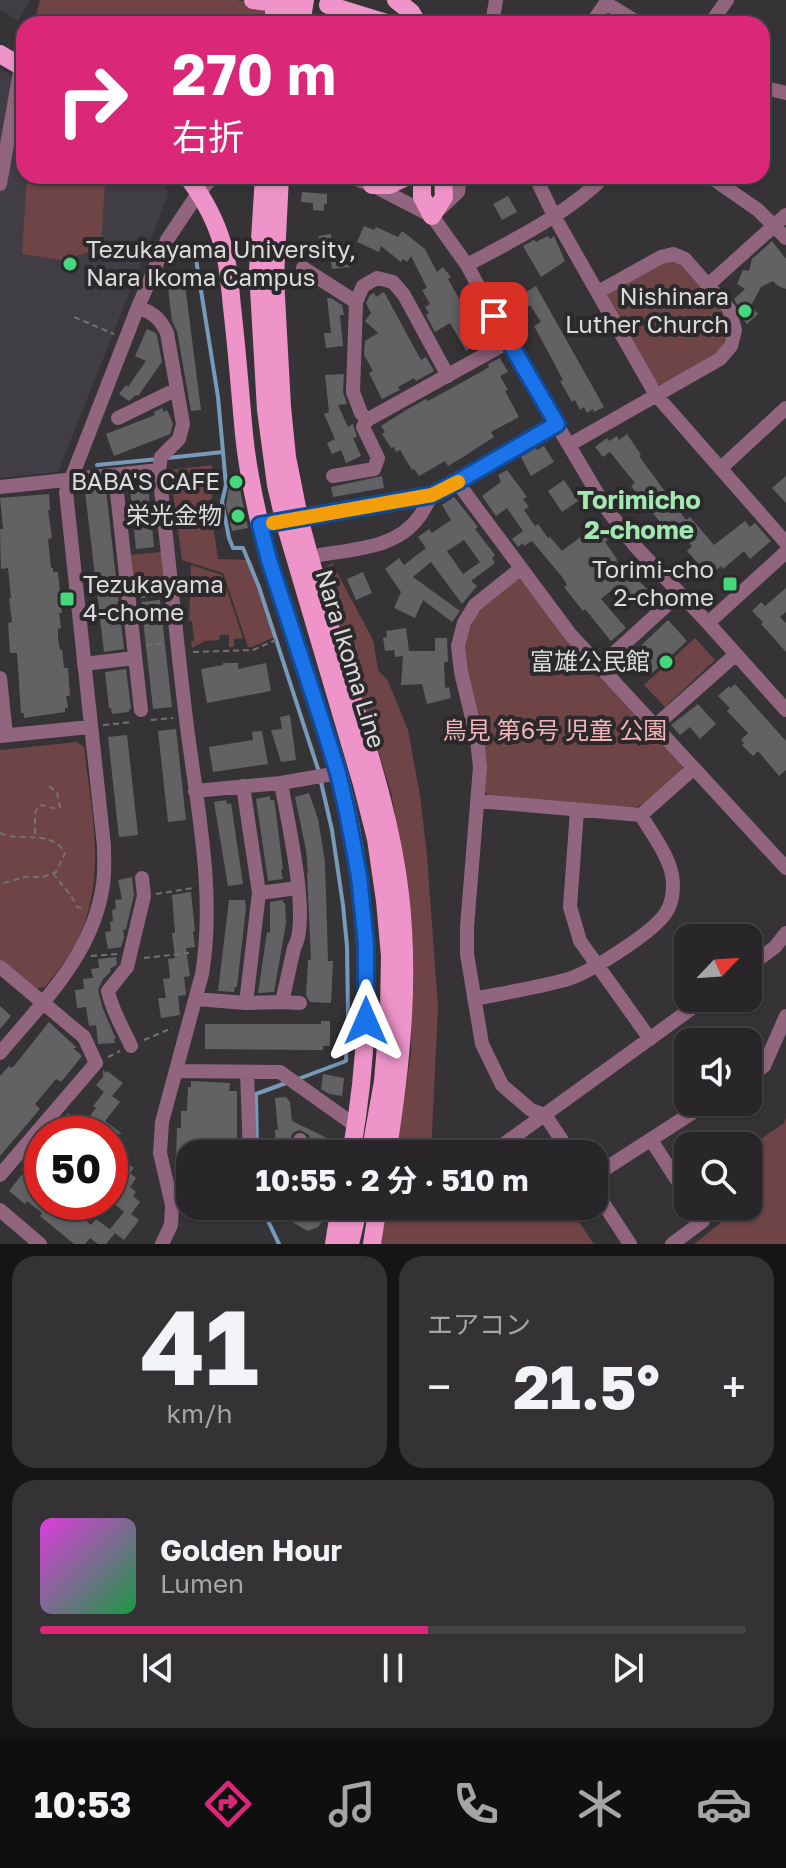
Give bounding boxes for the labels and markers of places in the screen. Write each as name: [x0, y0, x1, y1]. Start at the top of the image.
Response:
place label: Tezukayama University, Nara Ikoma Campus: [86, 234, 356, 291]
marker: Tezukayama University, Nara Ikoma Campus: [61, 255, 79, 273]
place label: Nishinara Luther Church: [565, 281, 729, 338]
pin: [460, 282, 528, 350]
marker: Nishinara Luther Church: [736, 302, 754, 320]
place label: BABA'S CAFE: [71, 466, 220, 495]
marker: BABA'S CAFE: [227, 473, 245, 491]
place label: 栄光金物: [126, 500, 222, 529]
marker: 栄光金物: [229, 507, 247, 525]
place label: Torimi-cho 2-chome: [592, 554, 714, 611]
place label: Tezukayama 4-chome: [83, 569, 224, 626]
marker: Torimi-cho 2-chome: [721, 575, 739, 593]
marker: Tezukayama 4-chome: [58, 590, 76, 608]
place label: 富雄公民館: [530, 646, 650, 675]
marker: 富雄公民館: [657, 653, 675, 671]

